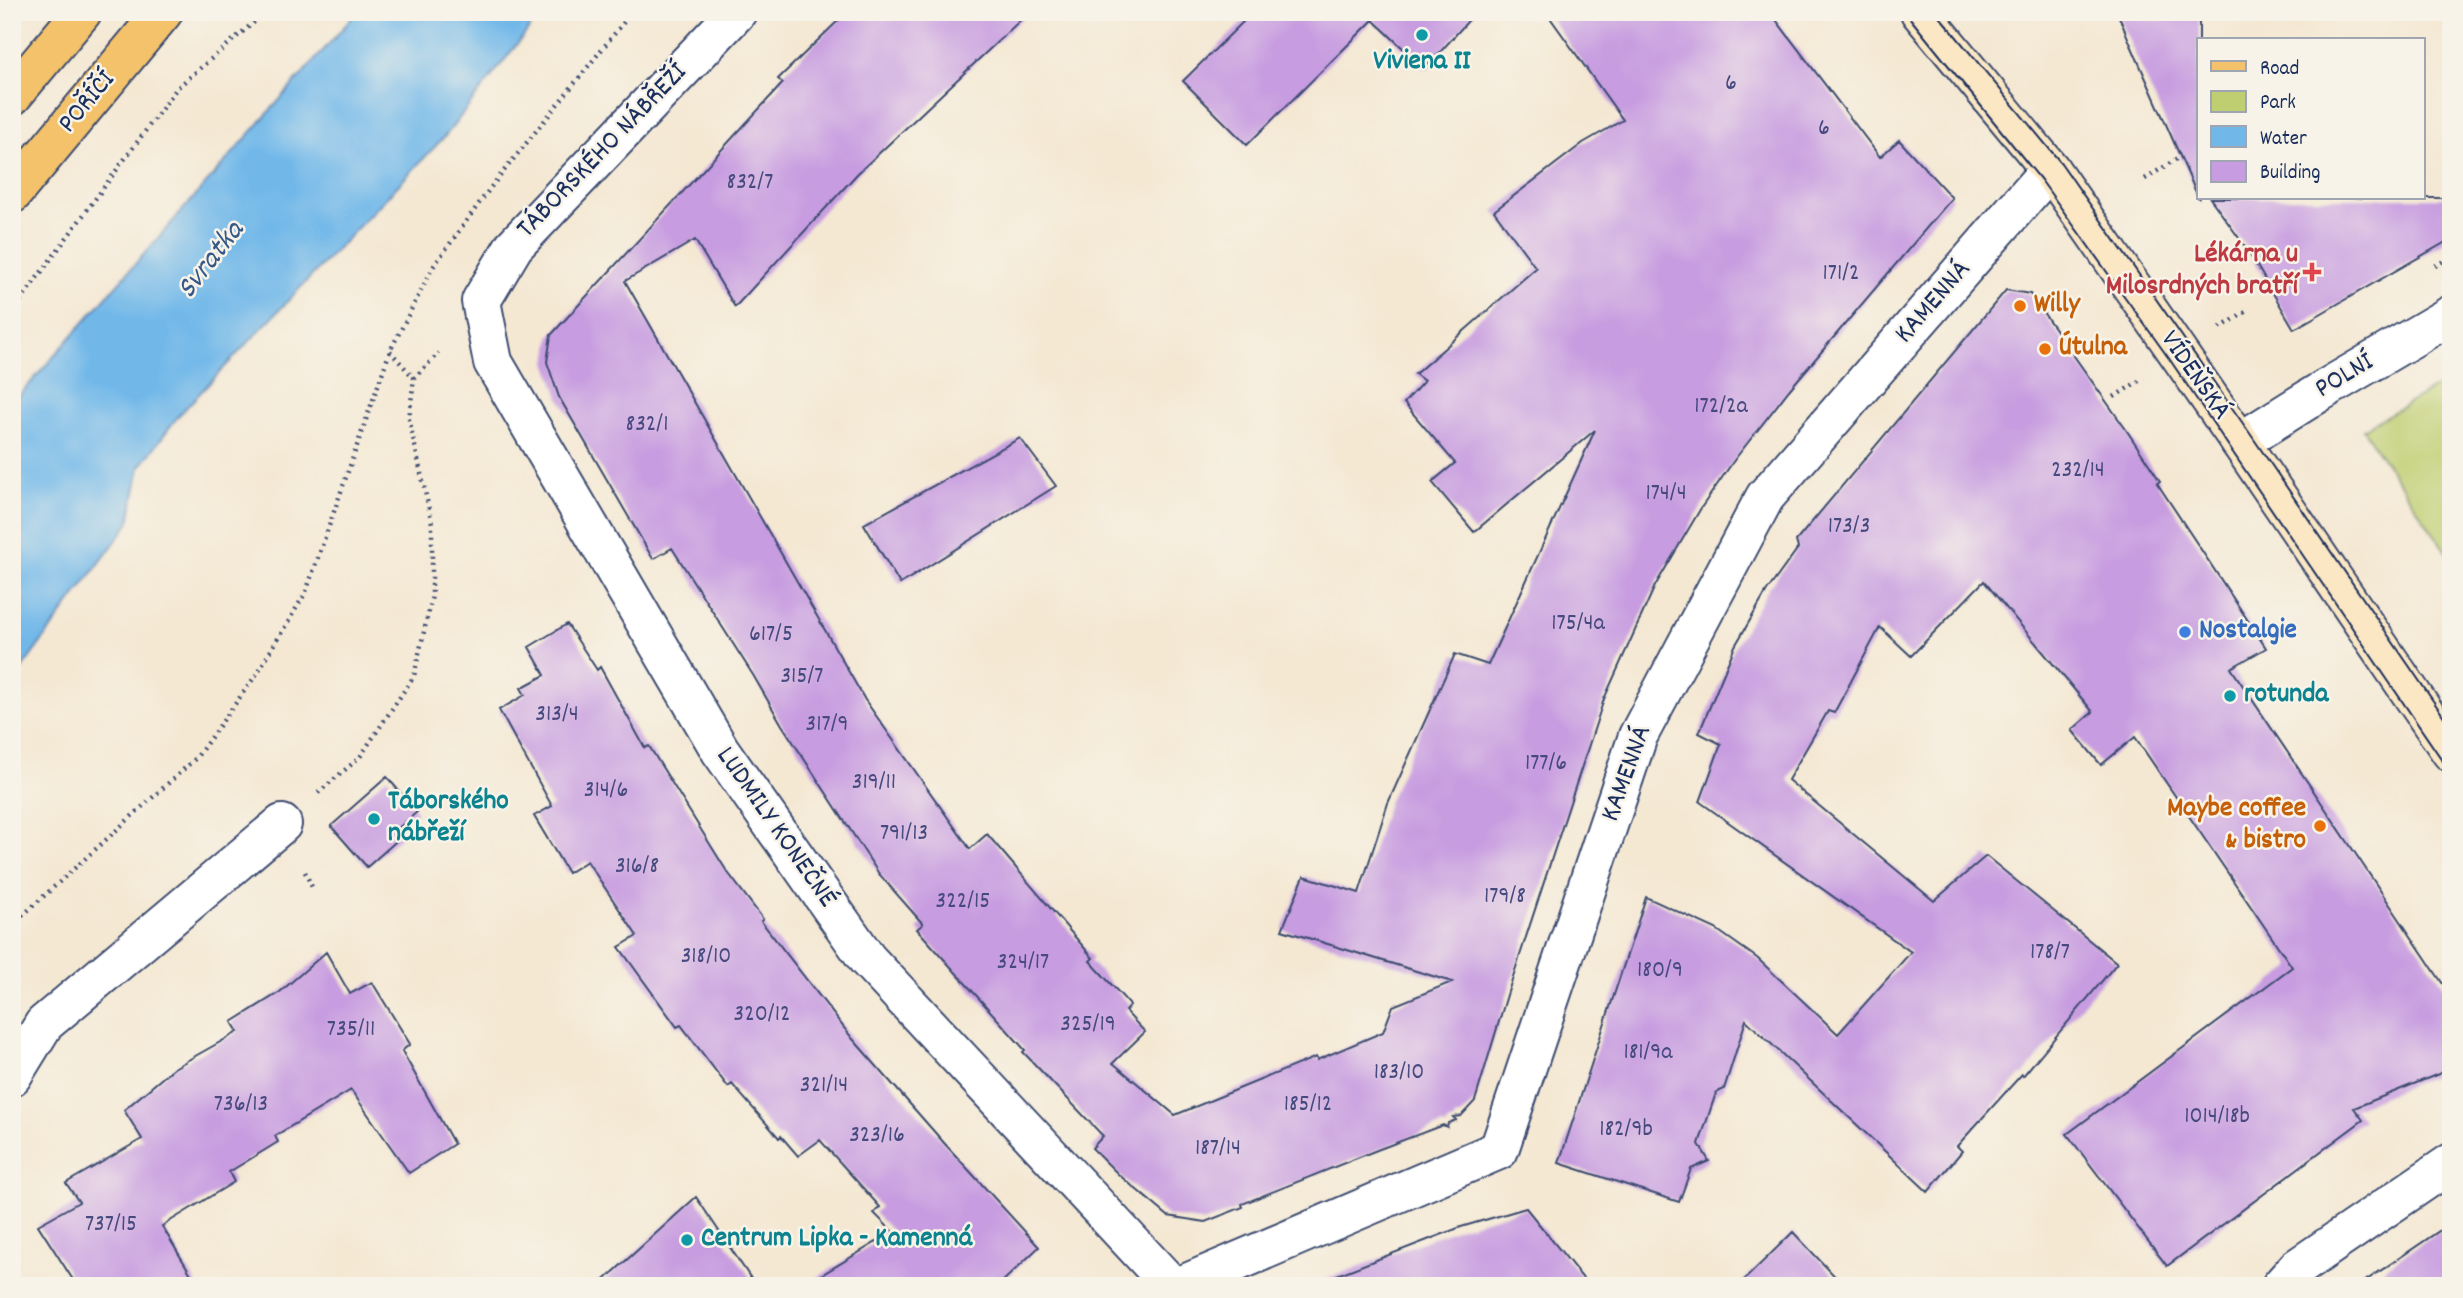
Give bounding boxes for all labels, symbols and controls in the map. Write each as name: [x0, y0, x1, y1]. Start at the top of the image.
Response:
marker: Viviena II: [1414, 27, 1430, 43]
legend: [2197, 38, 2424, 200]
place label: Viviena II: [1373, 43, 1471, 83]
street label: TÁBORSKÉHO NÁBŘEŽÍ: [508, 54, 698, 249]
text: Road: [2260, 55, 2299, 85]
street label: POŘÍČÍ: [50, 62, 127, 143]
house number: 6: [1725, 67, 1737, 101]
text: Park: [2260, 89, 2296, 119]
house number: 6: [1818, 112, 1830, 146]
text: Water: [2260, 125, 2307, 155]
text: Building: [2260, 159, 2320, 189]
house number: 832/7: [727, 166, 773, 200]
water label: Svratka: [168, 211, 257, 309]
place label: Lékárna u Milosrdných bratří: [2106, 236, 2301, 308]
street label: KAMENNÁ: [1886, 252, 1982, 354]
house number: 171/2: [1822, 257, 1860, 291]
marker: Lékárna u Milosrdných bratří: [2304, 264, 2320, 280]
place label: Willy: [2034, 286, 2082, 326]
marker: Willy: [2012, 298, 2028, 314]
street label: VÍDEŇSKÁ: [2149, 323, 2239, 429]
place label: Útulna: [2059, 329, 2128, 369]
marker: Útulna: [2037, 341, 2053, 357]
street label: POLNÍ: [2308, 343, 2383, 410]
house number: 172/2a: [1694, 390, 1748, 424]
house number: 832/1: [626, 408, 668, 442]
house number: 232/14: [2051, 454, 2105, 488]
house number: 174/4: [1645, 477, 1687, 511]
house number: 173/3: [1828, 510, 1870, 544]
house number: 175/4a: [1551, 607, 1606, 641]
place label: Nostalgie: [2199, 612, 2297, 652]
house number: 617/5: [749, 618, 793, 652]
marker: Nostalgie: [2177, 624, 2193, 640]
house number: 315/7: [780, 660, 824, 694]
place label: rotunda: [2244, 676, 2329, 716]
marker: rotunda: [2222, 688, 2238, 704]
house number: 313/4: [535, 698, 579, 732]
house number: 317/9: [806, 708, 848, 742]
street label: KAMENNÁ: [1592, 720, 1664, 828]
street label: LUDMILY KONEČNÉ: [705, 739, 846, 917]
house number: 177/6: [1525, 747, 1567, 781]
house number: 319/11: [852, 766, 896, 800]
house number: 314/6: [584, 774, 628, 808]
place label: Táborského nábřeží: [388, 783, 509, 855]
place label: Maybe coffee & bistro: [2167, 790, 2306, 862]
marker: Táborského nábřeží: [366, 811, 382, 827]
house number: 791/13: [880, 817, 928, 851]
marker: Maybe coffee & bistro: [2312, 818, 2328, 834]
house number: 316/8: [615, 850, 659, 884]
house number: 179/8: [1484, 880, 1526, 914]
house number: 322/15: [936, 885, 990, 919]
house number: 178/7: [2030, 936, 2070, 970]
house number: 318/10: [681, 940, 731, 974]
house number: 324/17: [997, 946, 1049, 980]
house number: 180/9: [1637, 954, 1683, 988]
house number: 320/12: [734, 998, 790, 1032]
house number: 325/19: [1060, 1008, 1116, 1042]
house number: 735/11: [327, 1013, 375, 1047]
house number: 181/9a: [1623, 1036, 1673, 1070]
house number: 183/10: [1374, 1056, 1424, 1090]
house number: 321/14: [800, 1069, 848, 1103]
house number: 736/13: [214, 1088, 268, 1122]
house number: 185/12: [1284, 1088, 1332, 1122]
house number: 1014/18b: [2184, 1100, 2250, 1134]
house number: 182/9b: [1599, 1113, 1653, 1147]
house number: 323/16: [849, 1119, 905, 1153]
house number: 187/14: [1195, 1132, 1241, 1166]
house number: 737/15: [85, 1208, 137, 1242]
place label: Centrum Lipka - Kamenná: [701, 1220, 974, 1260]
marker: Centrum Lipka - Kamenná: [679, 1232, 695, 1248]

